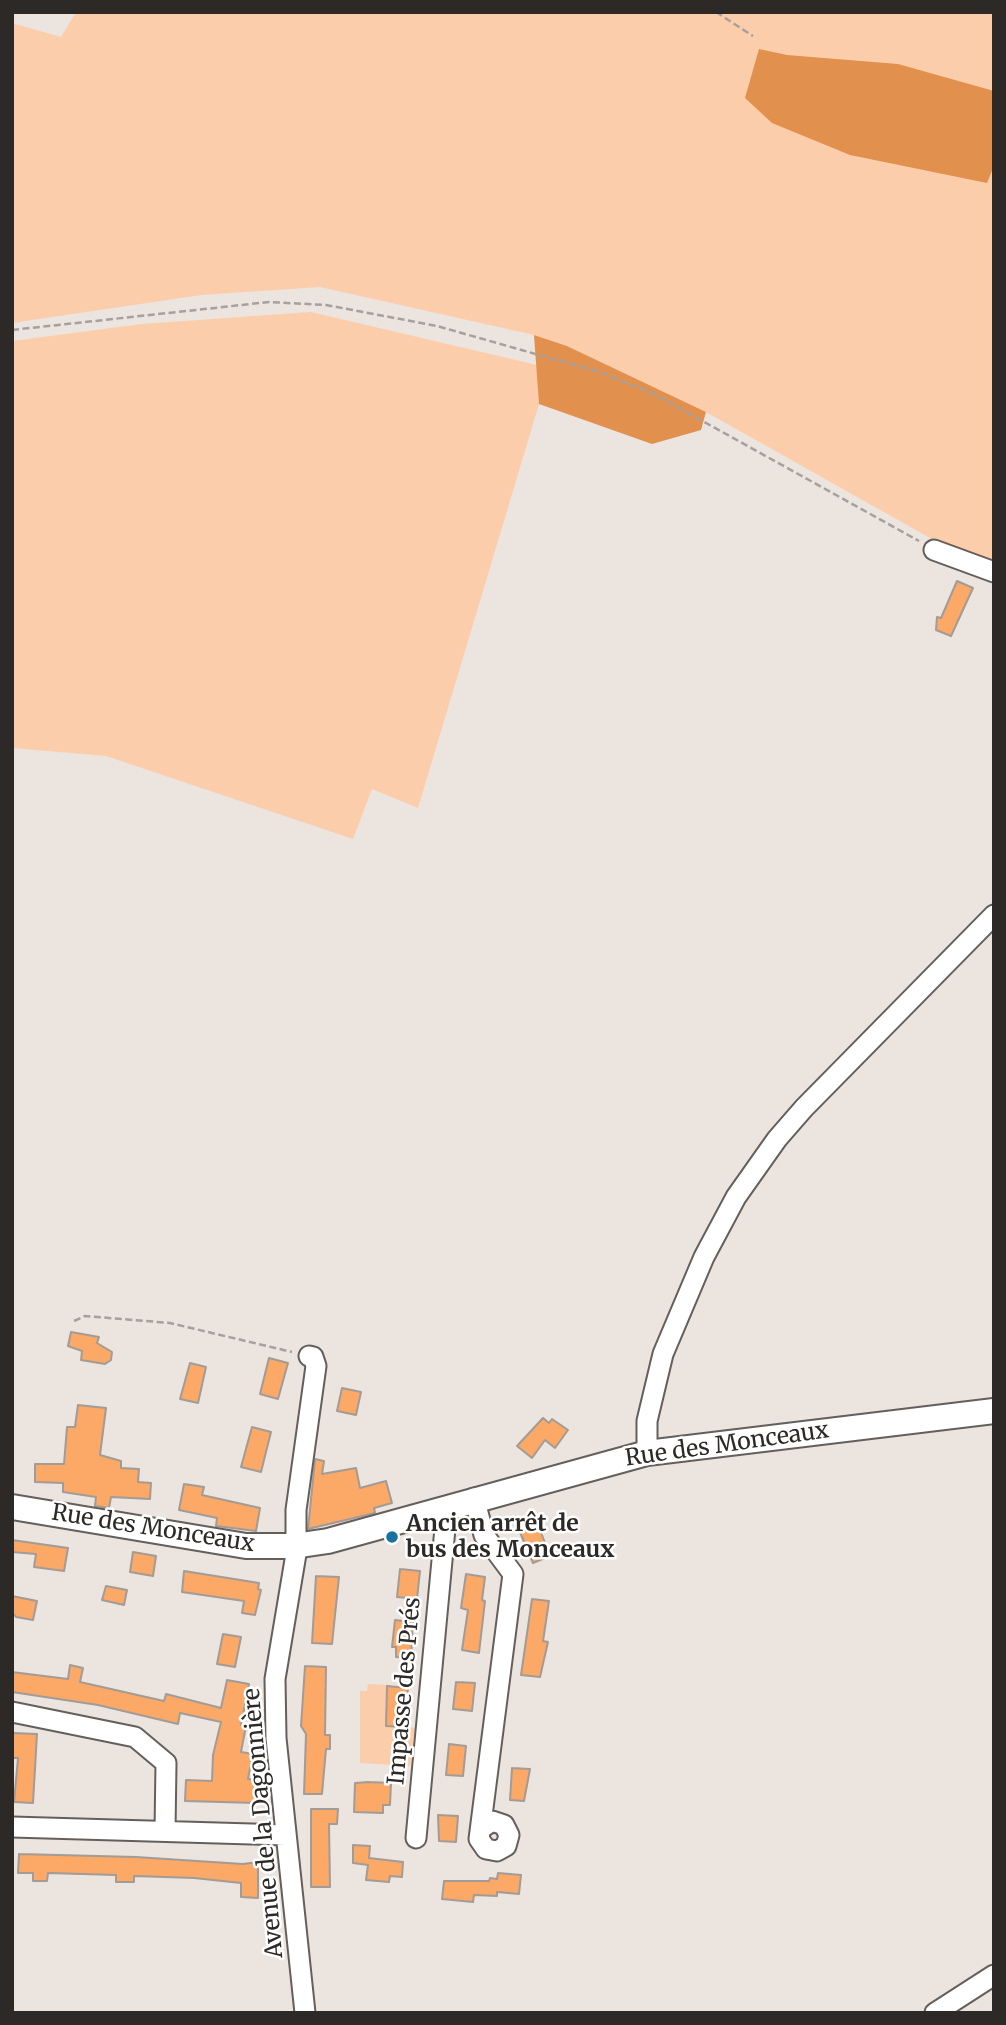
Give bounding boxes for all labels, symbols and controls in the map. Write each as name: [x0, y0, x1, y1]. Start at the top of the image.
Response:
street label: Rue des Monceaux: [623, 1417, 831, 1473]
street label: Rue des Monceaux: [50, 1499, 256, 1559]
place label: Ancien arrêt de bus des Monceaux: [406, 1510, 614, 1564]
marker: Ancien arrêt de bus des Monceaux: [384, 1529, 400, 1545]
street label: Impasse des Prés: [383, 1596, 427, 1786]
street label: Avenue de la Dagonnière: [238, 1687, 290, 1959]

